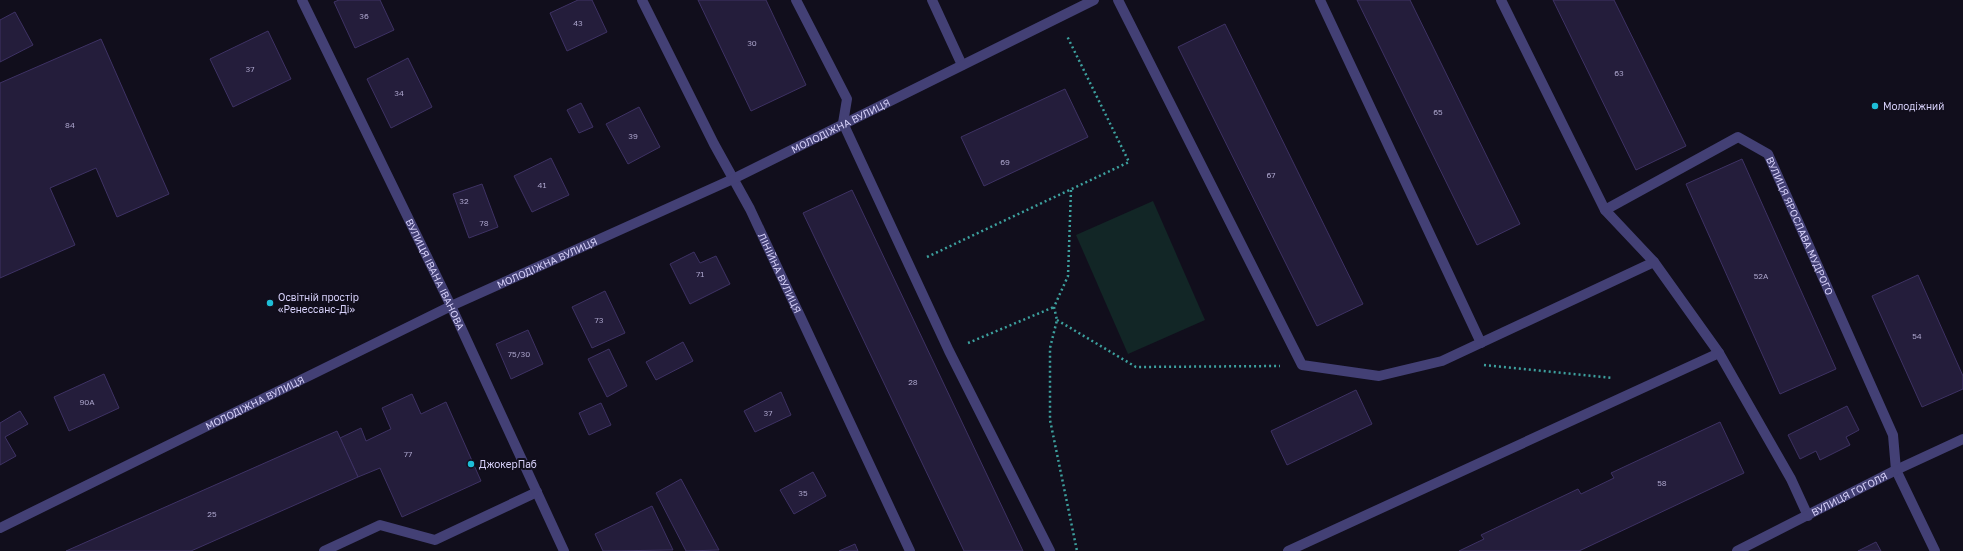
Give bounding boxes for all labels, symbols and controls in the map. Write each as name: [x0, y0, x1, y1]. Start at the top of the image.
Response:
house number: 36: [359, 11, 369, 21]
house number: 43: [573, 18, 583, 28]
house number: 30: [747, 38, 757, 48]
house number: 37: [246, 64, 254, 74]
house number: 63: [1614, 68, 1624, 78]
house number: 34: [394, 88, 404, 98]
street label: МОЛОДІЖНА ВУЛИЦЯ: [789, 96, 892, 155]
place label: Молодіжний: [1883, 100, 1944, 112]
marker: Молодіжний: [1870, 101, 1880, 111]
house number: 65: [1433, 107, 1443, 117]
house number: 84: [65, 120, 75, 130]
house number: 39: [628, 131, 638, 141]
street label: ВУЛИЦЯ ЯРОСЛАВА МУДРОГО: [1764, 155, 1836, 297]
house number: 69: [1000, 157, 1010, 167]
house number: 67: [1266, 170, 1276, 180]
house number: 41: [538, 180, 546, 190]
house number: 32: [459, 196, 469, 206]
street label: ВУЛИЦЯ ІВАНА ІВАНОВА: [403, 217, 467, 332]
house number: 78: [479, 218, 489, 228]
street label: ЛІНІЙНА ВУЛИЦЯ: [756, 231, 804, 315]
street label: МОЛОДІЖНА ВУЛИЦЯ: [495, 235, 599, 291]
house number: 71: [696, 269, 704, 279]
house number: 52А: [1754, 271, 1769, 281]
place label: Освітній простір «Ренессанс-Ді»: [278, 291, 359, 315]
marker: Освітній простір «Ренессанс-Ді»: [265, 298, 275, 308]
house number: 73: [595, 315, 604, 325]
house number: 54: [1912, 331, 1922, 341]
house number: 75/30: [508, 349, 530, 359]
street label: МОЛОДІЖНА ВУЛИЦЯ: [203, 373, 306, 432]
house number: 28: [908, 377, 918, 387]
house number: 90А: [79, 397, 95, 407]
house number: 37: [764, 408, 772, 418]
house number: 77: [404, 449, 412, 459]
place label: ДжокерПаб: [479, 458, 537, 470]
marker: ДжокерПаб: [466, 459, 476, 469]
street label: ВУЛИЦЯ ГОГОЛЯ: [1809, 469, 1889, 518]
house number: 58: [1657, 478, 1667, 488]
house number: 35: [798, 488, 808, 498]
house number: 25: [207, 509, 217, 519]

